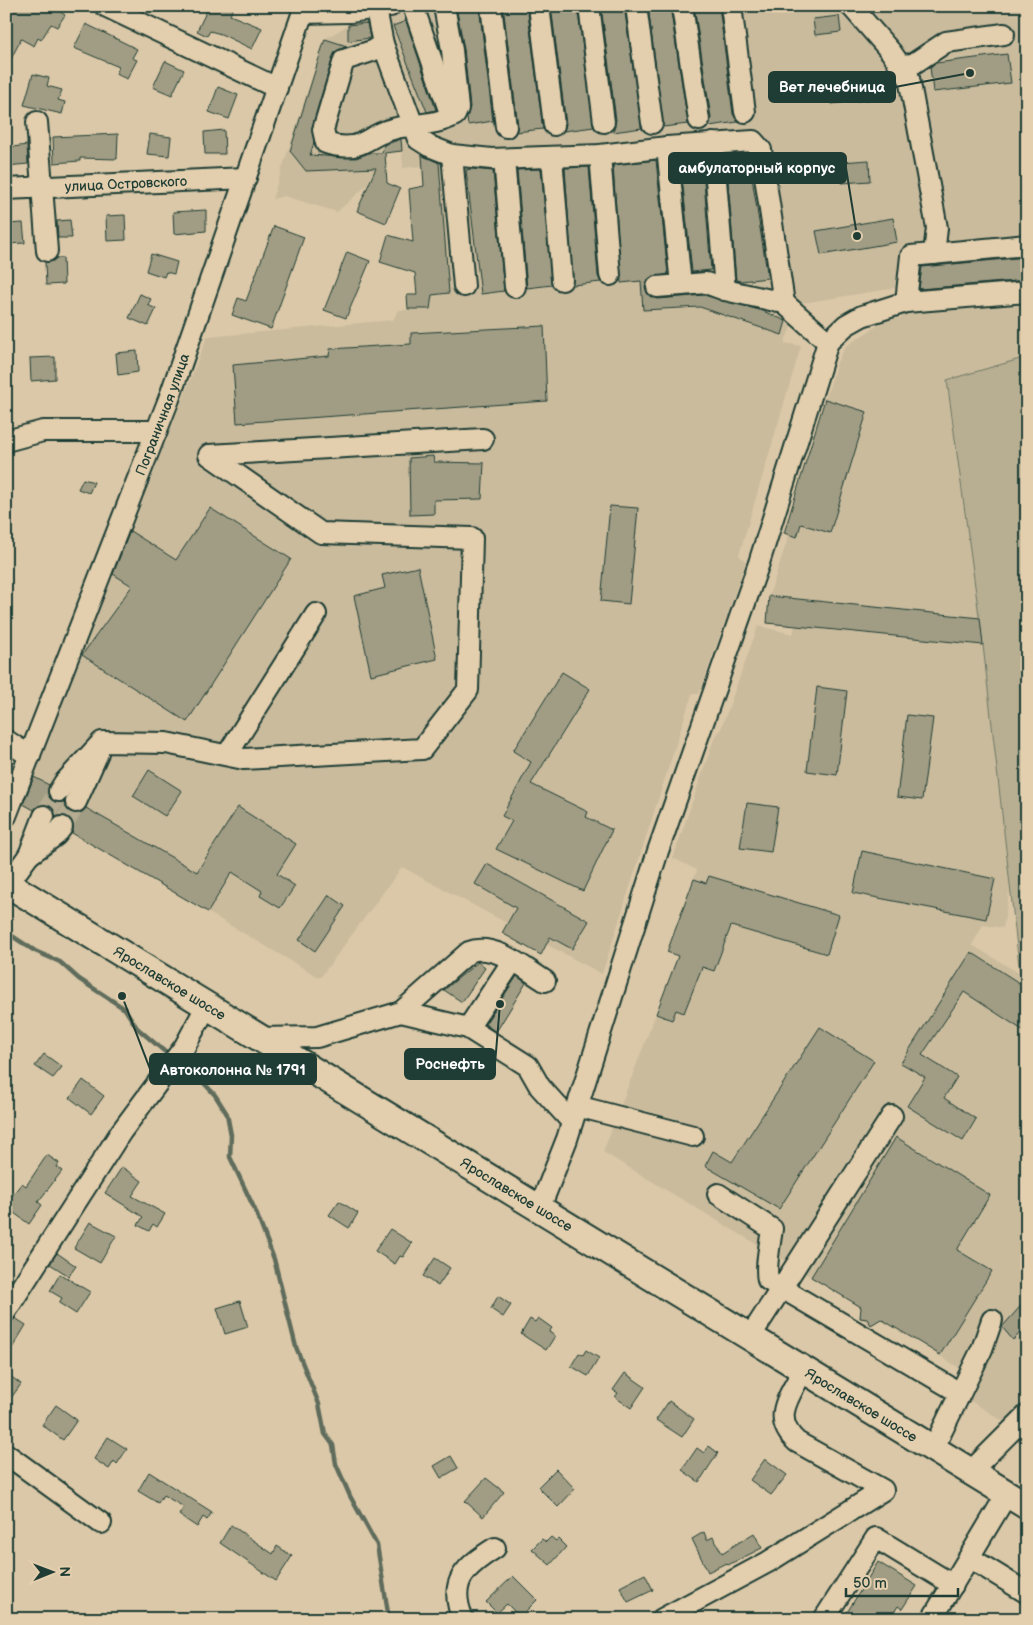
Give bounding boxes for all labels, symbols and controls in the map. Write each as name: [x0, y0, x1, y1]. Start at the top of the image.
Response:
callout: Вет лечебница: [769, 72, 895, 102]
text: Вет лечебница: [779, 78, 885, 97]
callout: амбулаторный корпус: [669, 153, 846, 183]
text: амбулаторный корпус: [679, 159, 836, 178]
street label: улица Островского: [64, 173, 187, 195]
street label: Пограничная улица: [132, 351, 193, 478]
street label: Ярославское шоссе: [111, 943, 229, 1024]
callout: Роснефть: [405, 1049, 495, 1079]
callout: Автоколонна № 1791: [150, 1054, 316, 1084]
text: Роснефть: [415, 1055, 485, 1074]
text: Автоколонна № 1791: [159, 1061, 306, 1080]
street label: Ярославское шоссе: [457, 1154, 575, 1236]
street label: Ярославское шоссе: [802, 1365, 920, 1446]
north arrow: [28, 1548, 78, 1598]
scale bar: [846, 1565, 958, 1597]
text: N: [56, 1566, 73, 1577]
text: 50 m: [853, 1574, 887, 1593]

